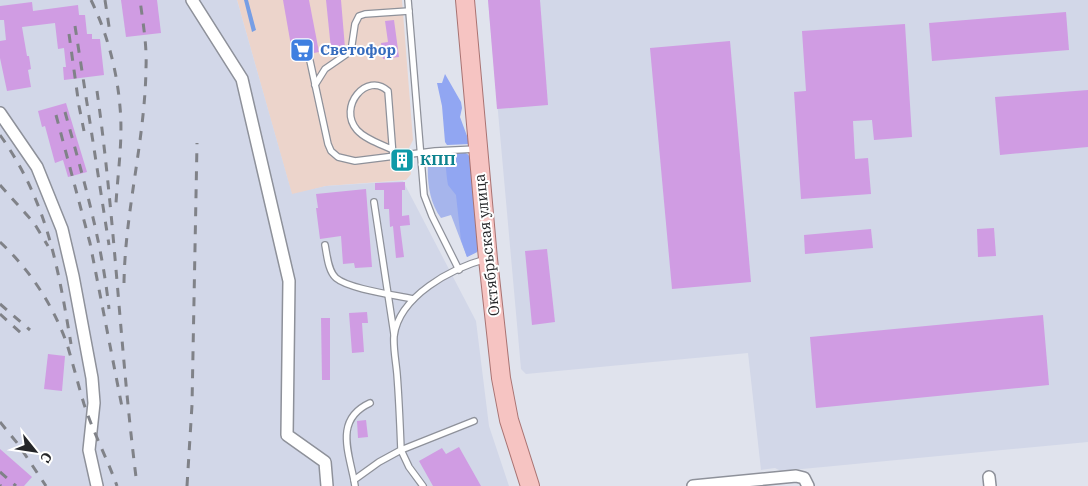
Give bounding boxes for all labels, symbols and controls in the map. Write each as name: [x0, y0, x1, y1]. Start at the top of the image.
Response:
supermarket icon: Светофор: [289, 37, 315, 63]
place label: Светофор: [320, 40, 396, 59]
building icon: КПП: [389, 147, 415, 173]
place label: КПП: [420, 150, 456, 169]
street label: Октябрьская улица: [470, 173, 503, 317]
north arrow: [10, 426, 60, 476]
text: С: [36, 449, 56, 466]

